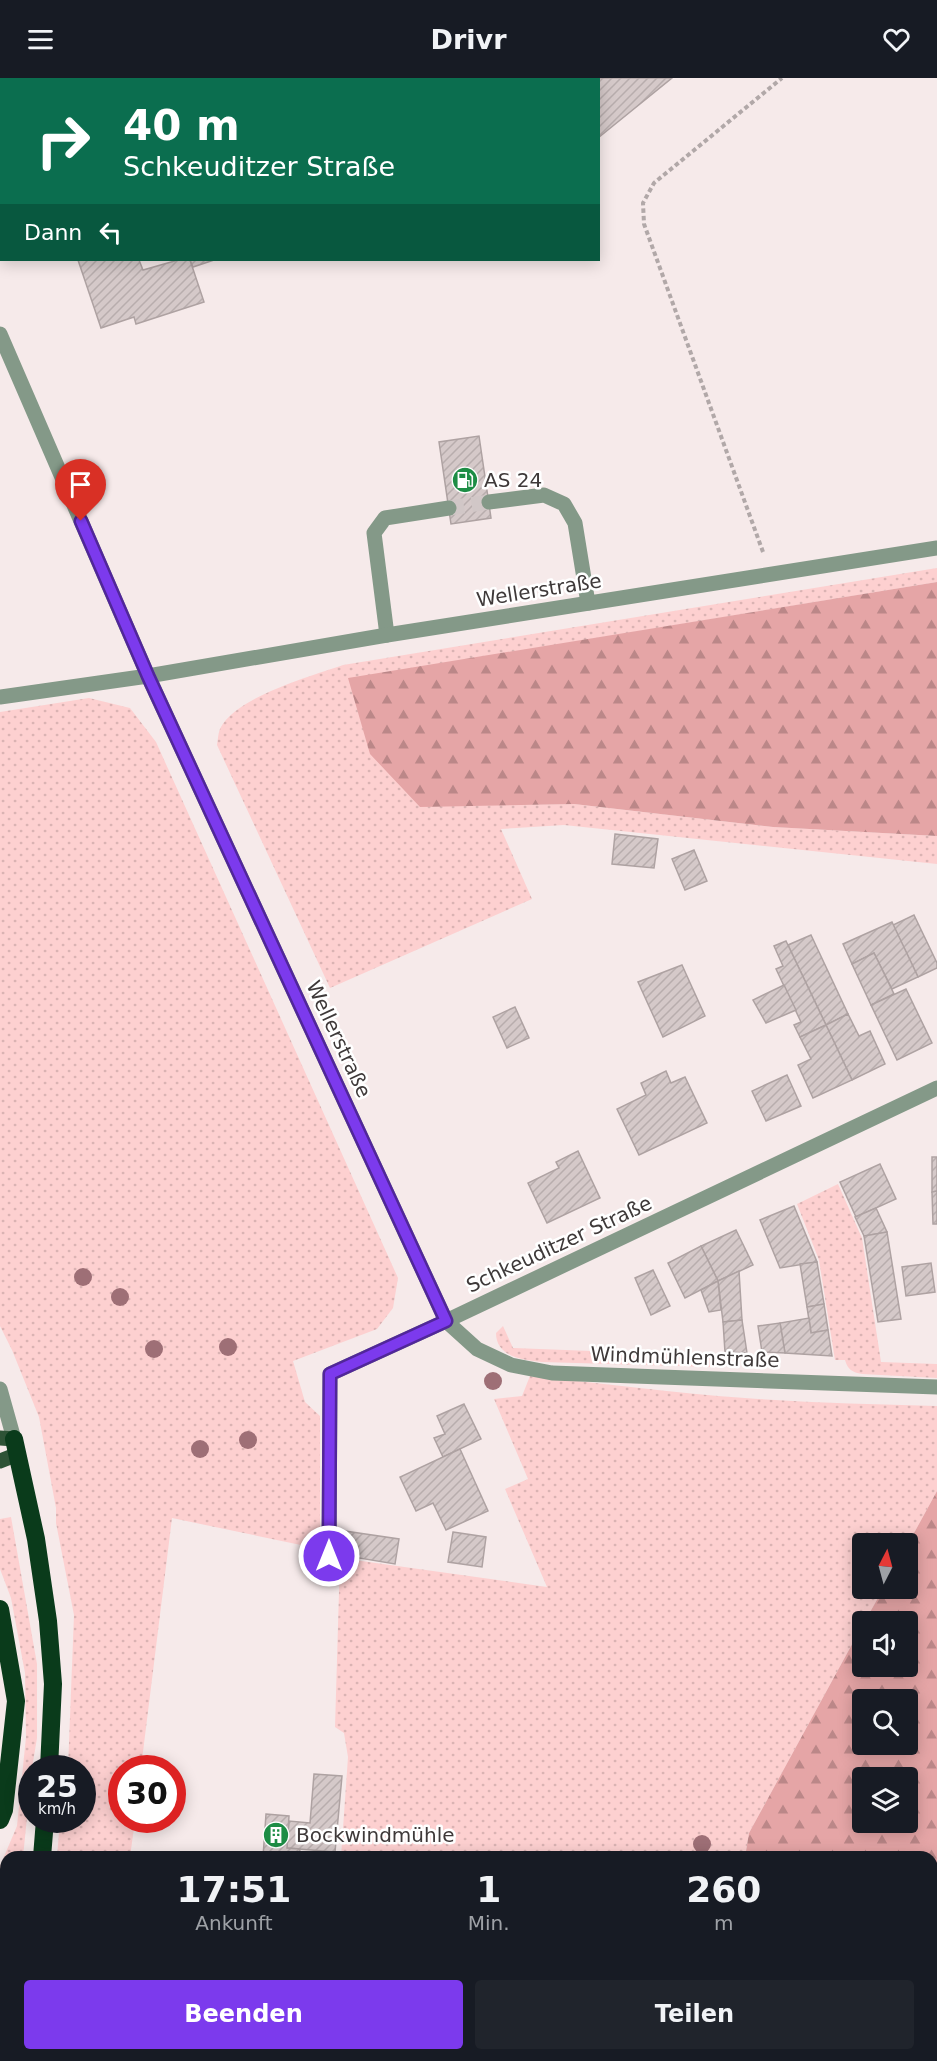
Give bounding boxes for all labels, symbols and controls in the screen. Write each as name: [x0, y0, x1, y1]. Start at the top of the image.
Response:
icon: menu: [24, 23, 57, 56]
icon: heart: [880, 23, 913, 56]
text: Drivr: [431, 24, 506, 55]
text: 40 m: [123, 101, 240, 150]
icon: right: [24, 102, 102, 180]
text: Schkeuditzer Straße: [123, 151, 395, 182]
icon: left: [94, 216, 127, 249]
text: Dann: [24, 220, 82, 245]
pin: [55, 459, 106, 521]
fuel station icon: AS 24: [450, 465, 480, 495]
icon: arrive: [64, 468, 97, 501]
place label: AS 24: [484, 468, 542, 492]
street label: Wellerstraße: [475, 568, 603, 612]
street label: Wellerstraße: [301, 977, 377, 1101]
street label: Schkeuditzer Straße: [463, 1191, 655, 1297]
street label: Windmühlenstraße: [590, 1342, 780, 1372]
position arrow: [297, 1524, 361, 1588]
north arrow: [852, 1533, 918, 1599]
map controls: [852, 1533, 918, 1833]
button: sound: [852, 1611, 918, 1677]
button: search: [852, 1689, 918, 1755]
speed limit sign: 30: [108, 1755, 186, 1833]
button: layers: [852, 1767, 918, 1833]
text: 25: [36, 1769, 78, 1804]
text: km/h: [38, 1800, 76, 1818]
building icon: Bockwindmühle: [261, 1820, 291, 1850]
place label: Bockwindmühle: [296, 1823, 455, 1847]
text: 17:51: [177, 1869, 291, 1910]
text: 1: [476, 1869, 501, 1910]
text: 260: [686, 1869, 761, 1910]
text: Ankunft: [195, 1911, 273, 1935]
text: Min.: [468, 1911, 510, 1935]
text: m: [714, 1911, 734, 1935]
button: Beenden: [24, 1980, 463, 2049]
button: Teilen: [475, 1980, 914, 2049]

